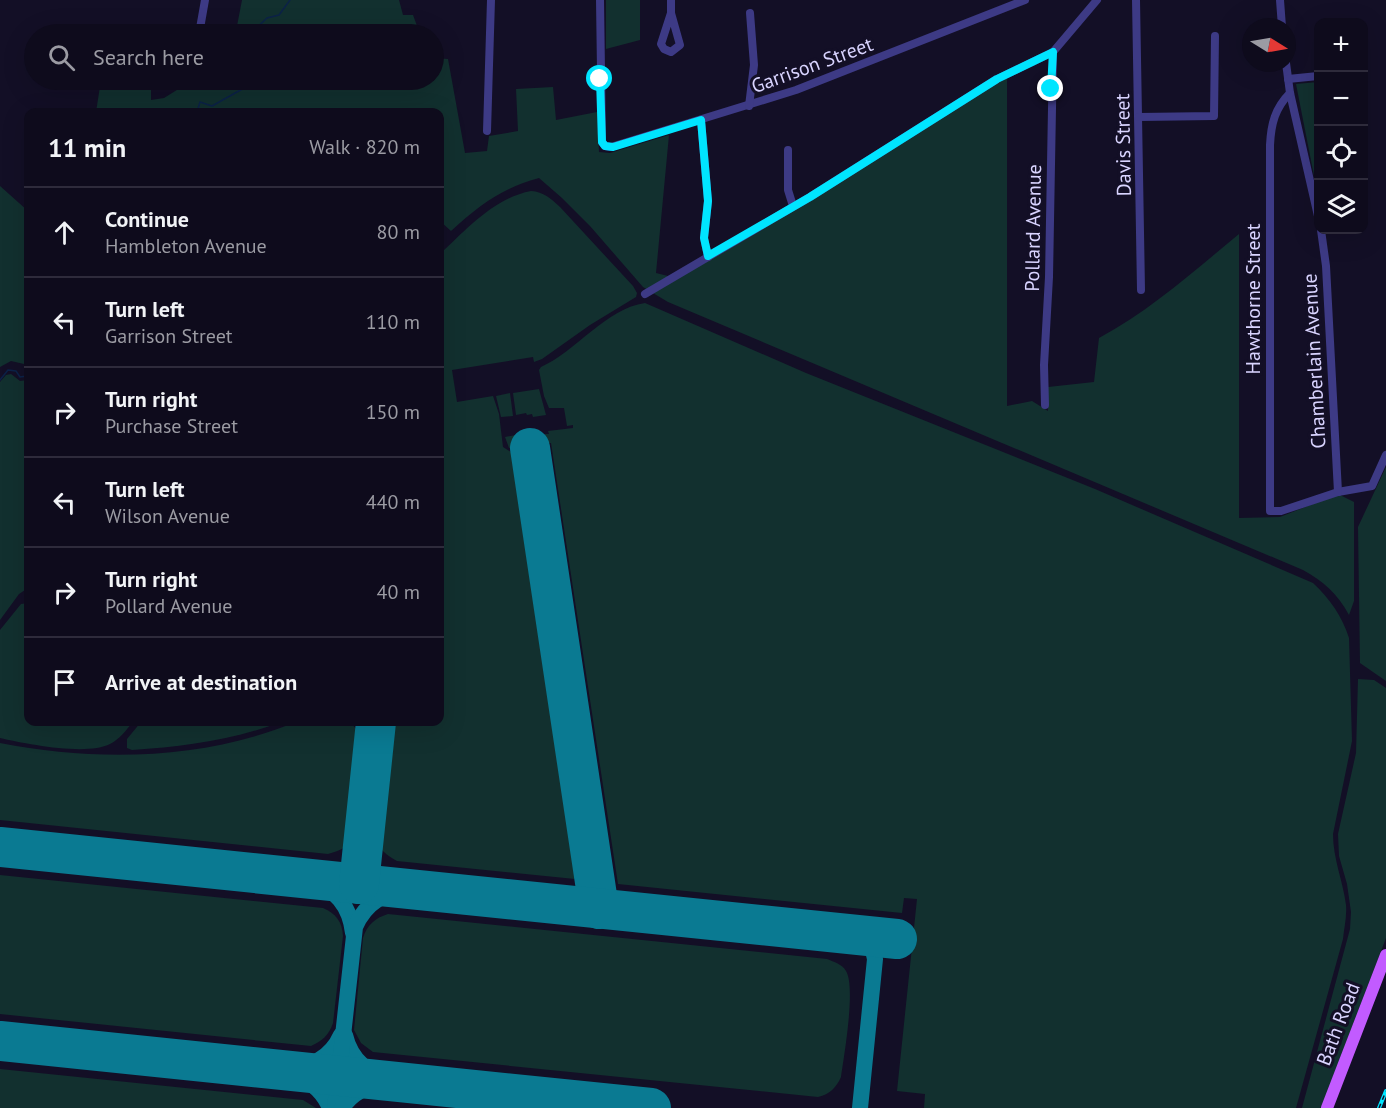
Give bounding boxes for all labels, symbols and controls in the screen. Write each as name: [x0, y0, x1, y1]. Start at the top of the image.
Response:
north arrow: [1242, 18, 1296, 72]
map controls: [1314, 18, 1368, 234]
button: +: [1314, 18, 1368, 72]
search box: [24, 24, 444, 90]
street label: Garrison Street: [748, 31, 877, 99]
icon: search: [45, 41, 78, 74]
text: Search here: [93, 43, 204, 71]
route start: [586, 65, 612, 91]
button: −: [1314, 72, 1368, 126]
route end: [1037, 75, 1063, 101]
street label: Davis Street: [1109, 93, 1137, 197]
button: locate: [1314, 126, 1368, 180]
text: 11 min: [48, 131, 126, 164]
text: Walk · 820 m: [309, 134, 420, 160]
street label: Pollard Avenue: [1019, 164, 1047, 292]
button: layers: [1314, 180, 1368, 234]
text: Continue: [105, 205, 189, 233]
icon: ahead: [48, 216, 81, 249]
text: 80 m: [377, 219, 420, 245]
street label: Hawthorne Street: [1240, 223, 1266, 374]
text: Hambleton Avenue: [105, 233, 267, 259]
street label: Chamberlain Avenue: [1296, 273, 1332, 449]
text: Turn left: [105, 295, 185, 323]
icon: left: [48, 306, 81, 339]
text: 110 m: [366, 309, 420, 335]
text: Garrison Street: [105, 323, 233, 349]
text: Turn right: [105, 385, 197, 413]
icon: right: [48, 396, 81, 429]
text: 150 m: [366, 399, 420, 425]
text: Purchase Street: [105, 413, 238, 439]
text: Turn left: [105, 475, 185, 503]
icon: left: [48, 486, 81, 519]
text: 440 m: [366, 489, 420, 515]
text: Wilson Avenue: [105, 503, 230, 529]
text: Turn right: [105, 565, 197, 593]
icon: right: [48, 576, 81, 609]
text: 40 m: [377, 579, 420, 605]
text: Pollard Avenue: [105, 593, 233, 619]
icon: arrive: [48, 666, 81, 699]
text: Arrive at destination: [105, 668, 297, 696]
street label: Bath Road: [1310, 979, 1366, 1069]

